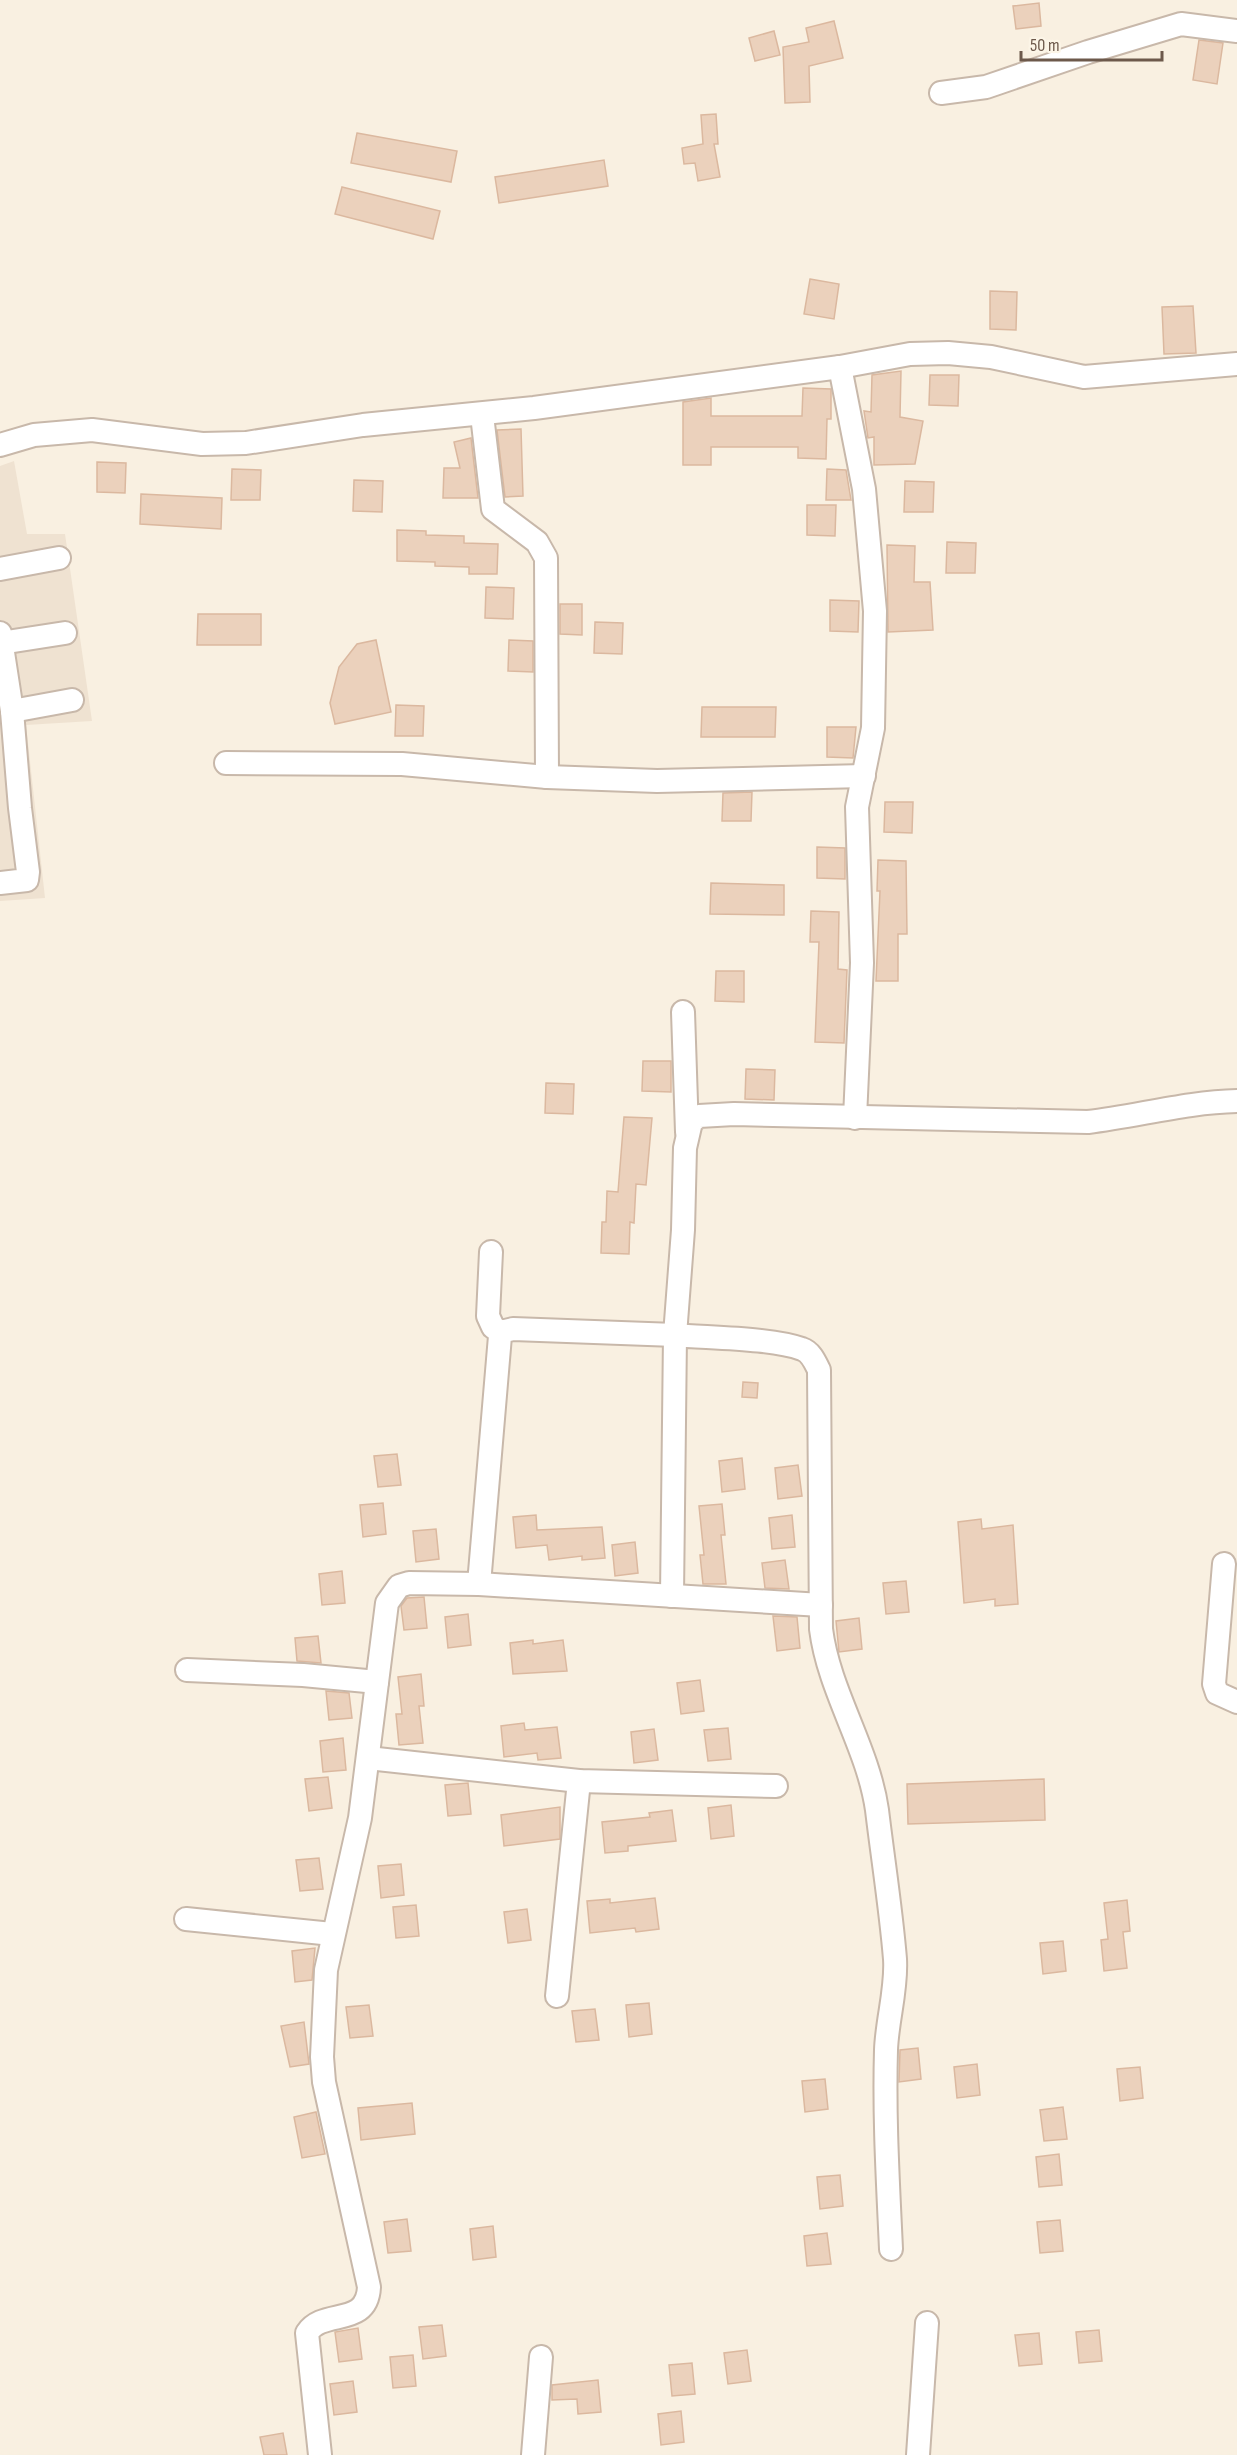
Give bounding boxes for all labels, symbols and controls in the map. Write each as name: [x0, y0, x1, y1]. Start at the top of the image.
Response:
scale bar: [1021, 24, 1162, 62]
text: 50 m: [1030, 35, 1060, 56]

